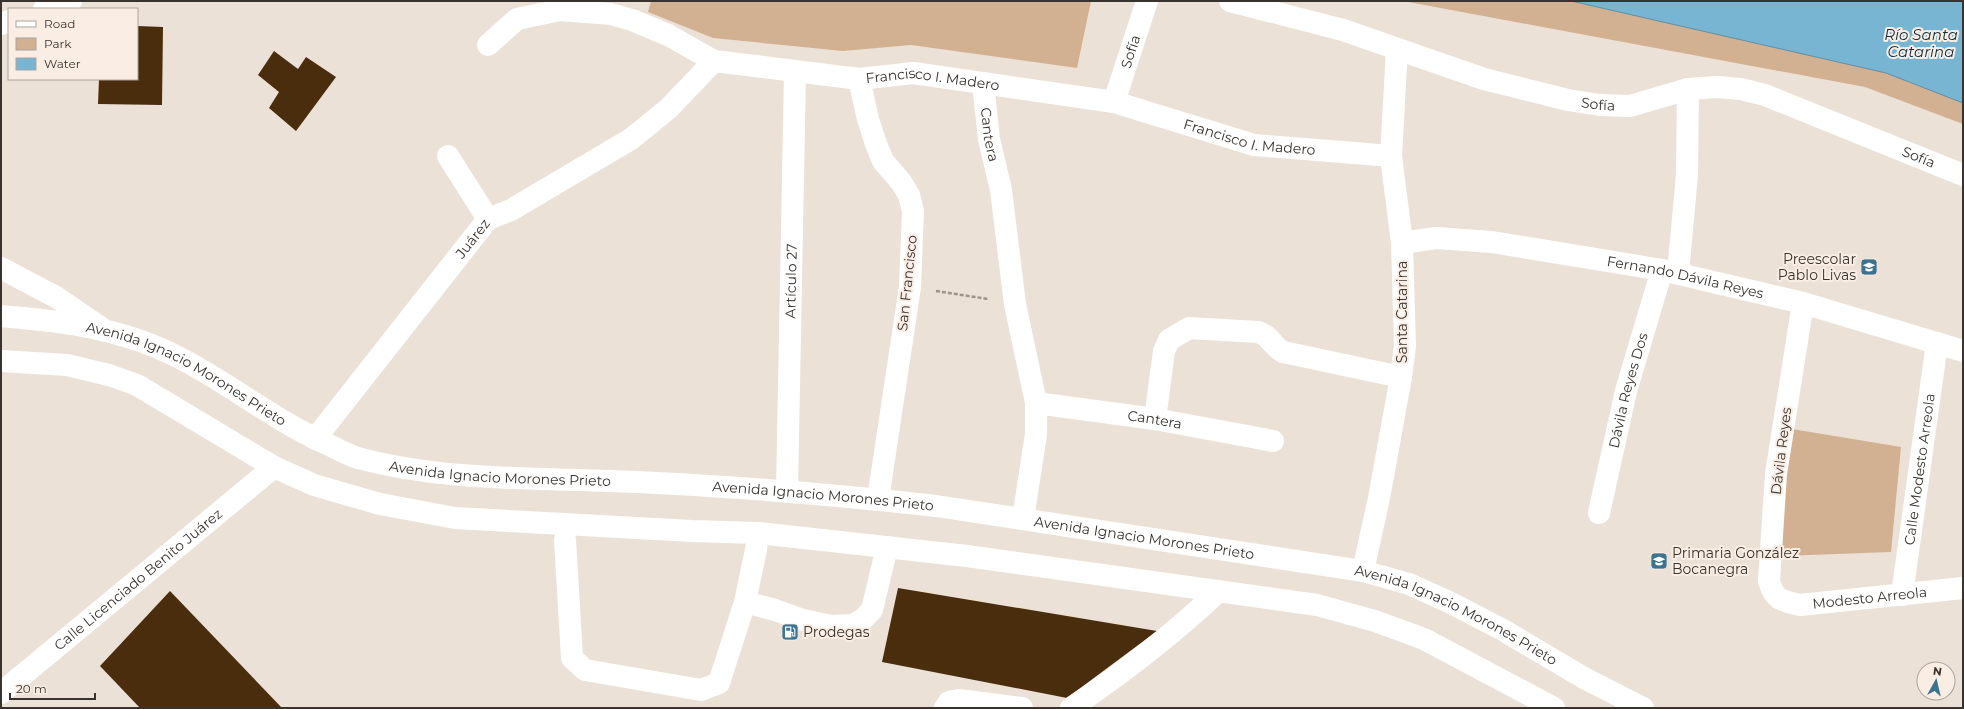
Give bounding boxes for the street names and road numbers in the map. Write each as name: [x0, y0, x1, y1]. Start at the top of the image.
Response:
street label: Sofía: [1117, 33, 1144, 71]
street label: Francisco I. Madero: [865, 64, 1001, 94]
street label: Sofía: [1580, 93, 1615, 115]
street label: Cantera: [977, 107, 1003, 164]
street label: Francisco I. Madero: [1181, 115, 1316, 159]
street label: Sofía: [1899, 142, 1938, 172]
street label: Juárez: [451, 215, 494, 263]
street label: San Francisco: [893, 234, 921, 332]
street label: Artículo 27: [781, 243, 801, 319]
street label: Fernando Dávila Reyes: [1606, 252, 1766, 303]
street label: Santa Catarina: [1393, 261, 1411, 363]
street label: Avenida Ignacio Morones Prieto: [84, 318, 290, 430]
street label: Dávila Reyes Dos: [1605, 330, 1652, 450]
street label: Calle Modesto Arreola: [1900, 392, 1939, 546]
street label: Cantera: [1127, 406, 1183, 433]
street label: Dávila Reyes: [1767, 406, 1795, 496]
street label: Avenida Ignacio Morones Prieto: [388, 456, 611, 490]
street label: Avenida Ignacio Morones Prieto: [712, 477, 935, 515]
street label: Calle Licenciado Benito Juárez: [50, 505, 226, 654]
street label: Avenida Ignacio Morones Prieto: [1033, 512, 1256, 563]
street label: Avenida Ignacio Morones Prieto: [1353, 561, 1561, 669]
street label: Modesto Arreola: [1812, 583, 1928, 613]

